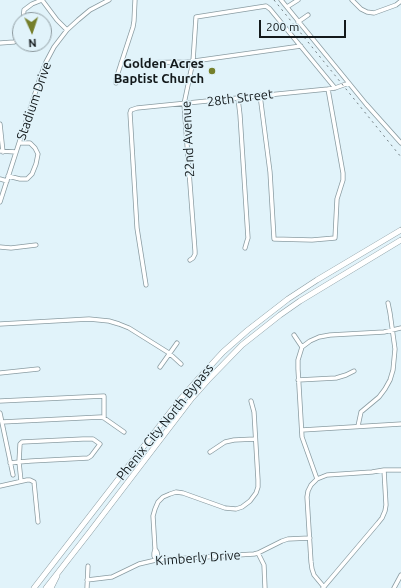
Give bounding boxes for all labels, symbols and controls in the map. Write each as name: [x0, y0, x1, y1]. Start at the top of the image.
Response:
north arrow: [12, 12, 52, 52]
scale bar: [261, 12, 348, 38]
text: 200 m: [266, 20, 299, 33]
text: N: [28, 37, 37, 49]
place label: Golden Acres Baptist Church: [114, 56, 204, 87]
street label: Stadium Drive: [13, 60, 55, 142]
marker: Golden Acres Baptist Church: [207, 66, 217, 76]
street label: 28th Street: [206, 86, 274, 110]
street label: 22nd Avenue: [178, 100, 198, 178]
street label: Phenix City North Bypass: [113, 361, 217, 483]
street label: Kimberly Drive: [155, 547, 241, 569]

